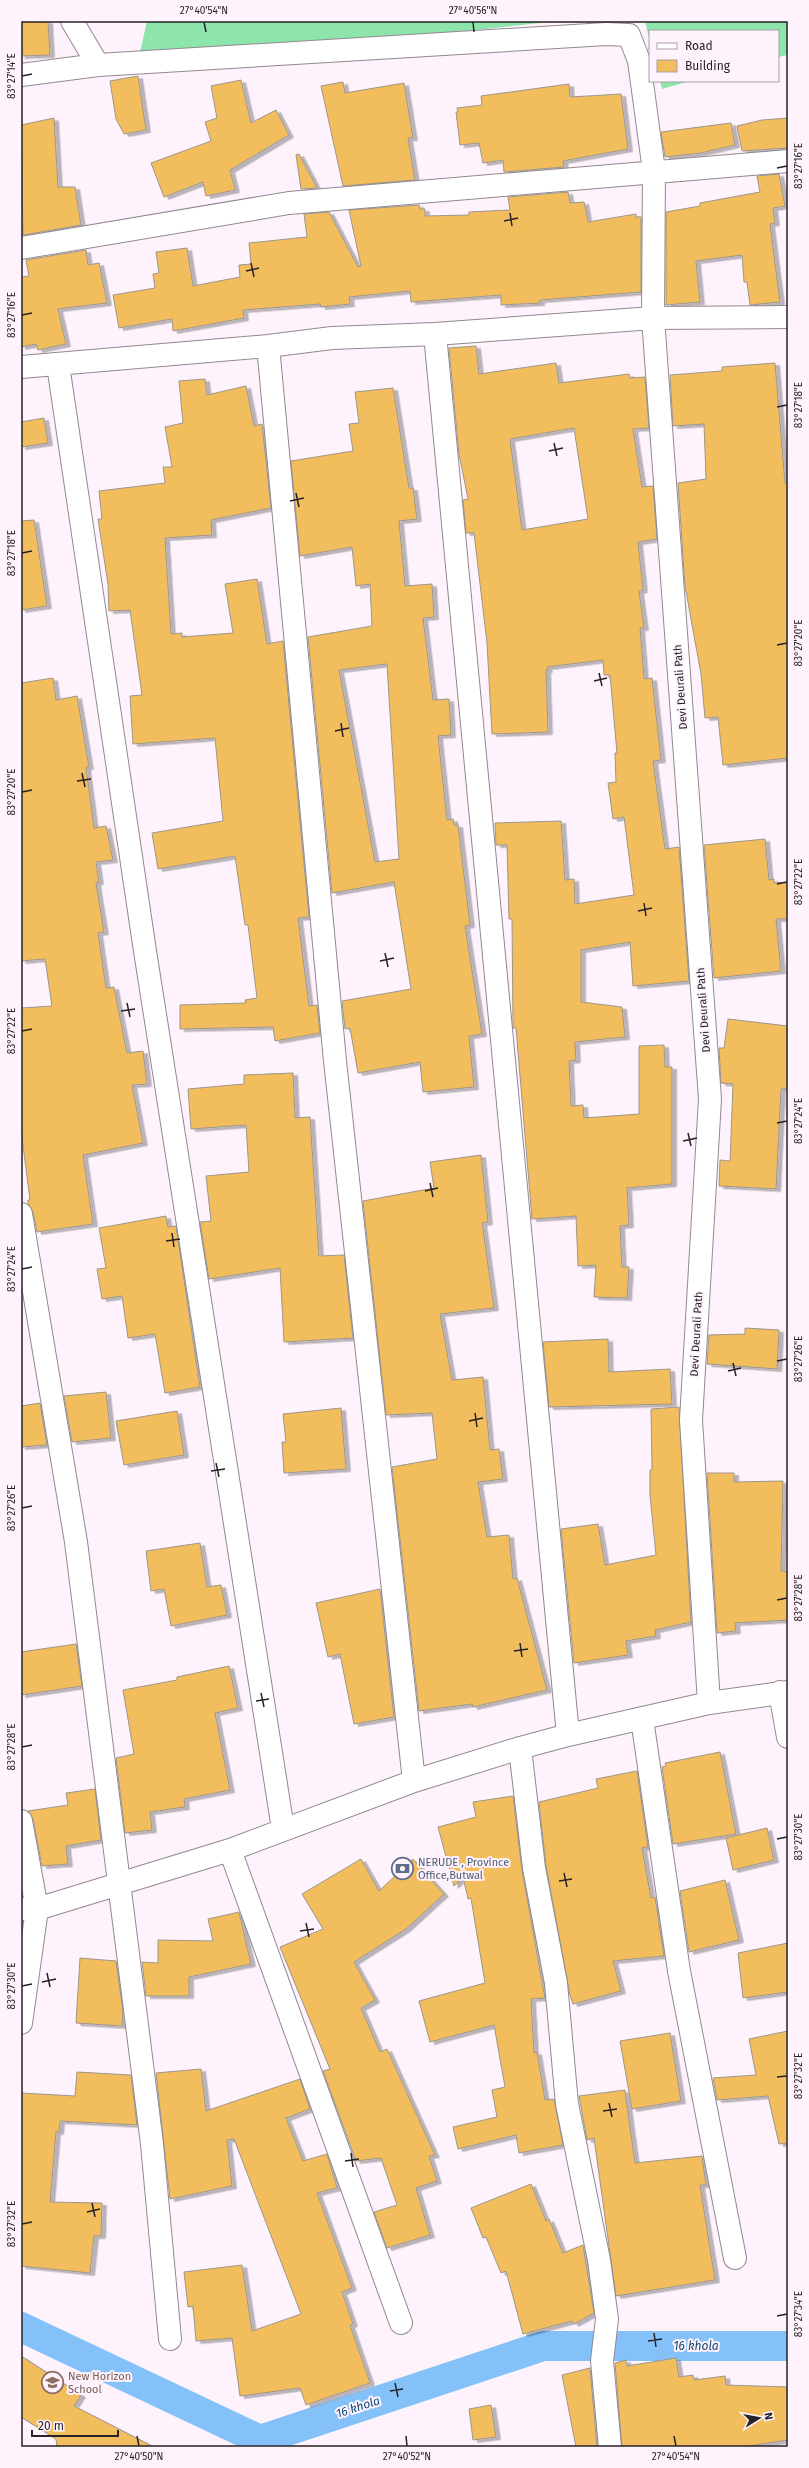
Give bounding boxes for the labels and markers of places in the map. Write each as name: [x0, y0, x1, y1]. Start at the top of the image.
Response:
bank icon: NERUDE , Province Office,Butwal: [390, 1855, 416, 1881]
place label: NERUDE , Province Office,Butwal: [418, 1856, 509, 1882]
school or university icon: New Horizon School: [39, 2369, 65, 2395]
place label: New Horizon School: [68, 2370, 131, 2396]

